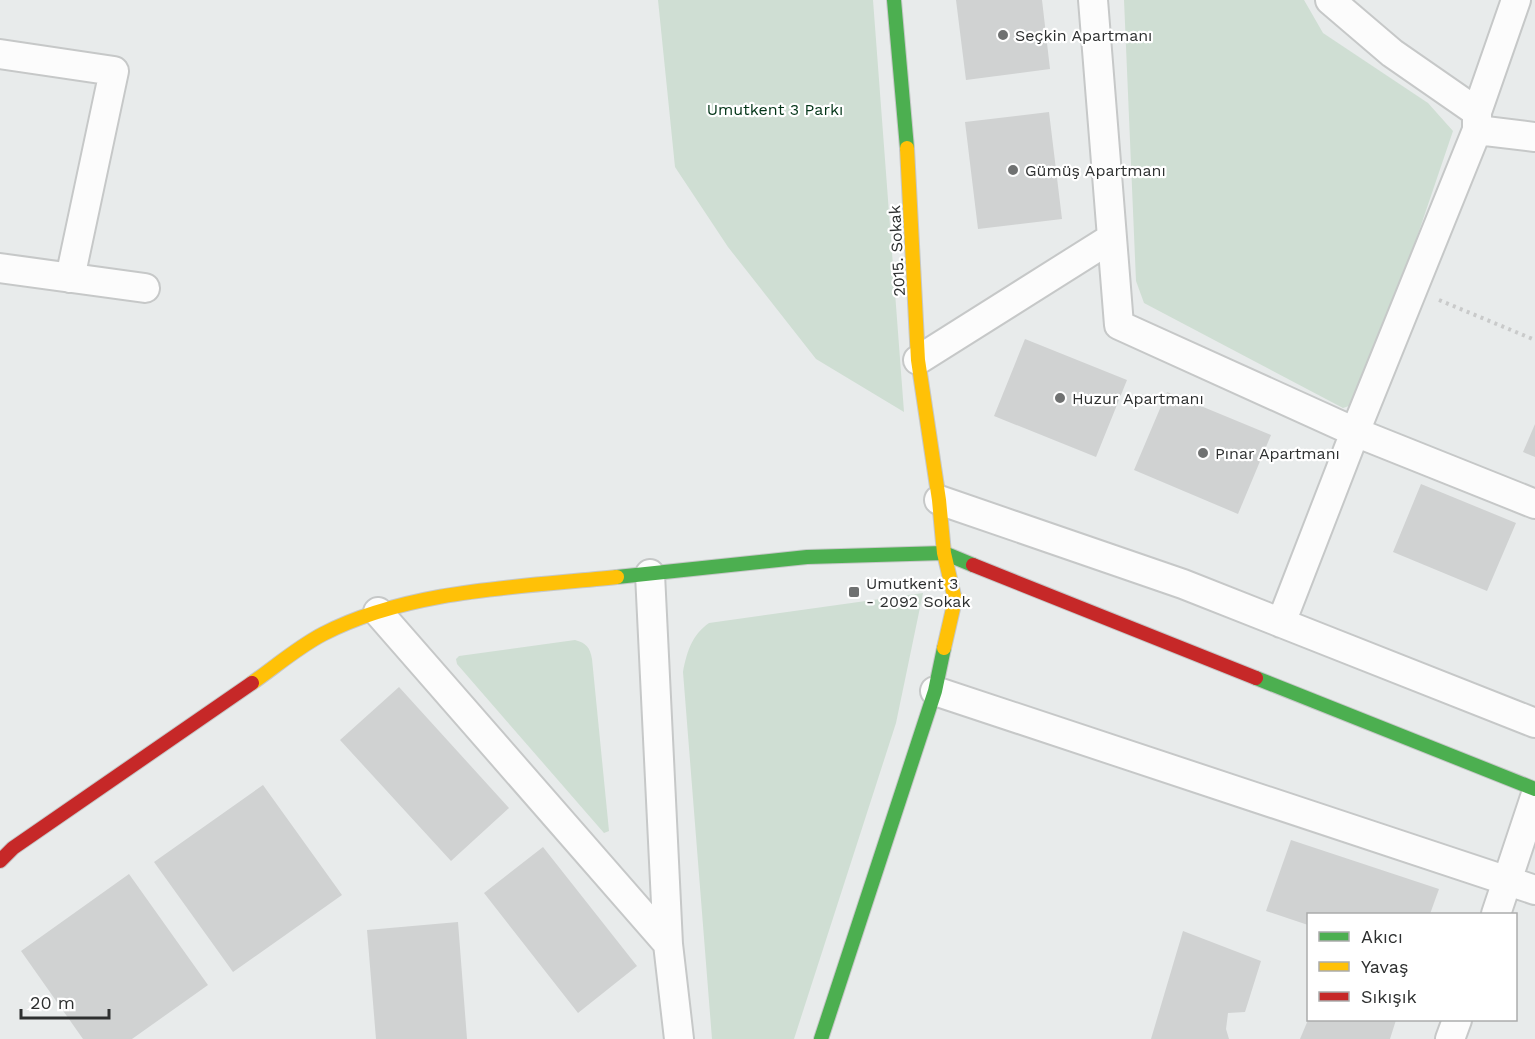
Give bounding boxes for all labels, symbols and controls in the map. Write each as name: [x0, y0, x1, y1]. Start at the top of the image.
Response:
place label: Seçkin Apartmanı: [1015, 26, 1152, 45]
marker: Seçkin Apartmanı: [996, 28, 1010, 42]
park label: Umutkent 3 Parkı: [707, 100, 843, 119]
place label: Gümüş Apartmanı: [1025, 161, 1166, 180]
marker: Gümüş Apartmanı: [1006, 163, 1020, 177]
street label: 2015. Sokak: [885, 205, 909, 297]
place label: Huzur Apartmanı: [1072, 389, 1204, 408]
marker: Huzur Apartmanı: [1053, 391, 1067, 405]
place label: Pınar Apartmanı: [1215, 444, 1340, 463]
marker: Pınar Apartmanı: [1196, 446, 1210, 460]
place label: Umutkent 3 - 2092 Sokak: [866, 574, 970, 611]
marker: Umutkent 3 - 2092 Sokak: [847, 585, 861, 599]
legend: [1307, 913, 1517, 1021]
text: Akıcı: [1361, 926, 1403, 947]
text: Yavaş: [1361, 956, 1408, 977]
scale bar: [21, 982, 110, 1020]
text: Sıkışık: [1361, 986, 1417, 1007]
text: 20 m: [30, 992, 75, 1013]

